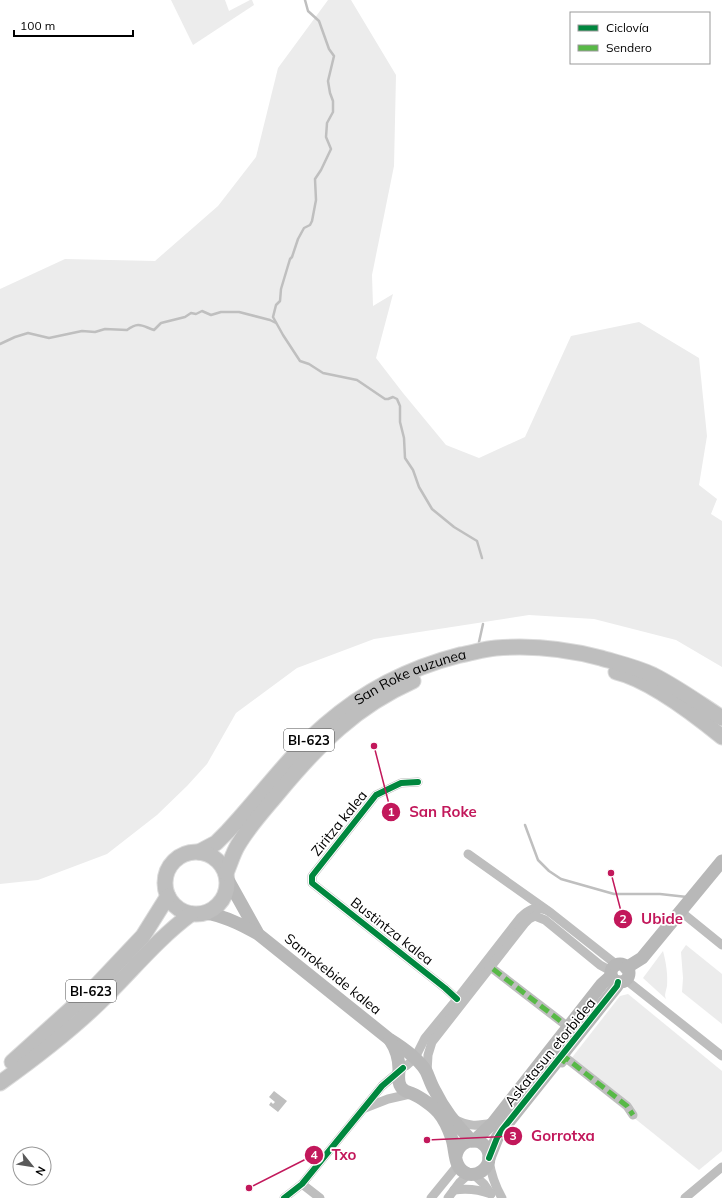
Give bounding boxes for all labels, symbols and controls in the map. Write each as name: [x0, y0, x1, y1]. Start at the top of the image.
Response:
scale bar: [14, 12, 133, 38]
legend: [570, 12, 710, 64]
text: 100 m: [20, 18, 55, 33]
text: Ciclovía: [606, 20, 649, 35]
text: Sendero: [606, 40, 652, 55]
street label: San Roke auzunea: [350, 645, 467, 709]
road number: BI-623: [284, 729, 334, 751]
street label: Ziritza kalea: [307, 787, 371, 859]
callout: San Roke: [381, 799, 485, 826]
text: San Roke: [409, 802, 477, 821]
text: 1: [387, 804, 395, 819]
street label: Bustintza kalea: [347, 893, 437, 969]
callout: Ubide: [613, 905, 691, 932]
text: Ubide: [641, 909, 683, 928]
text: 2: [619, 911, 627, 926]
street label: Sanrokebide kalea: [281, 929, 385, 1019]
road number: BI-623: [66, 980, 116, 1002]
street label: Askatasun etorbidea: [501, 994, 599, 1110]
callout: Gorrotxa: [503, 1122, 603, 1149]
text: Gorrotxa: [531, 1126, 595, 1145]
text: 3: [509, 1128, 517, 1143]
callout: Txo: [304, 1141, 365, 1168]
text: Txo: [331, 1145, 357, 1164]
north arrow: [12, 1146, 52, 1186]
text: 4: [310, 1147, 318, 1162]
text: N: [33, 1164, 49, 1178]

